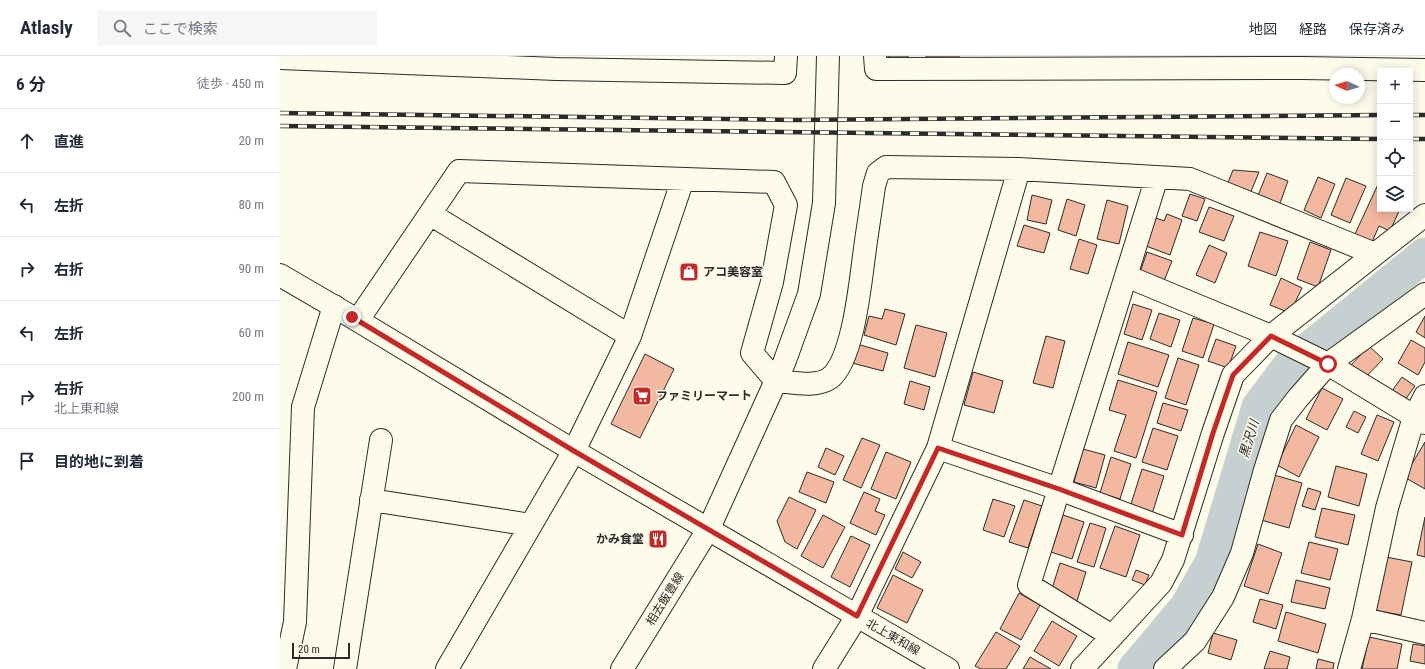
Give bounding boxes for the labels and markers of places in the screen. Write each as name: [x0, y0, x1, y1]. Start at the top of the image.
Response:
shop icon: アコ美容室: [678, 261, 700, 283]
place label: アコ美容室: [703, 265, 763, 279]
supermarket icon: ファミリーマート: [631, 385, 653, 407]
place label: ファミリーマート: [656, 389, 752, 403]
restaurant icon: かみ食堂: [647, 528, 669, 550]
place label: かみ食堂: [596, 532, 644, 546]

